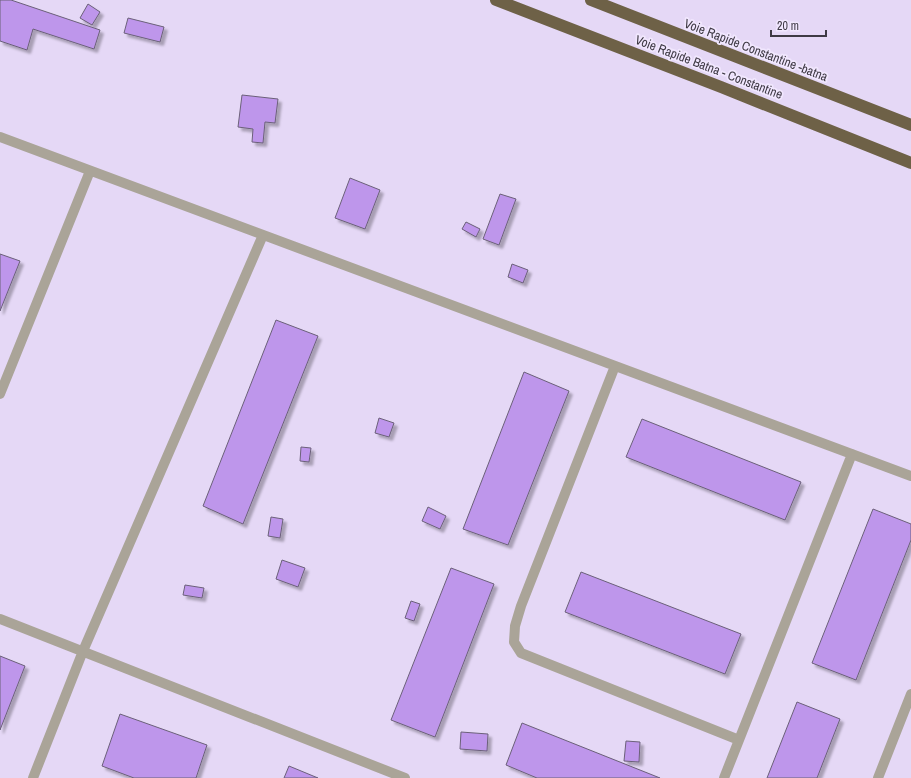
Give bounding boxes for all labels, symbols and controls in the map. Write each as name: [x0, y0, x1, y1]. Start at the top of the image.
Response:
scale bar: [771, 12, 826, 38]
street label: Voie Rapide Constantine -batna: [682, 15, 830, 85]
text: 20 m: [777, 18, 799, 34]
street label: Voie Rapide Batna - Constantine: [633, 31, 785, 103]

